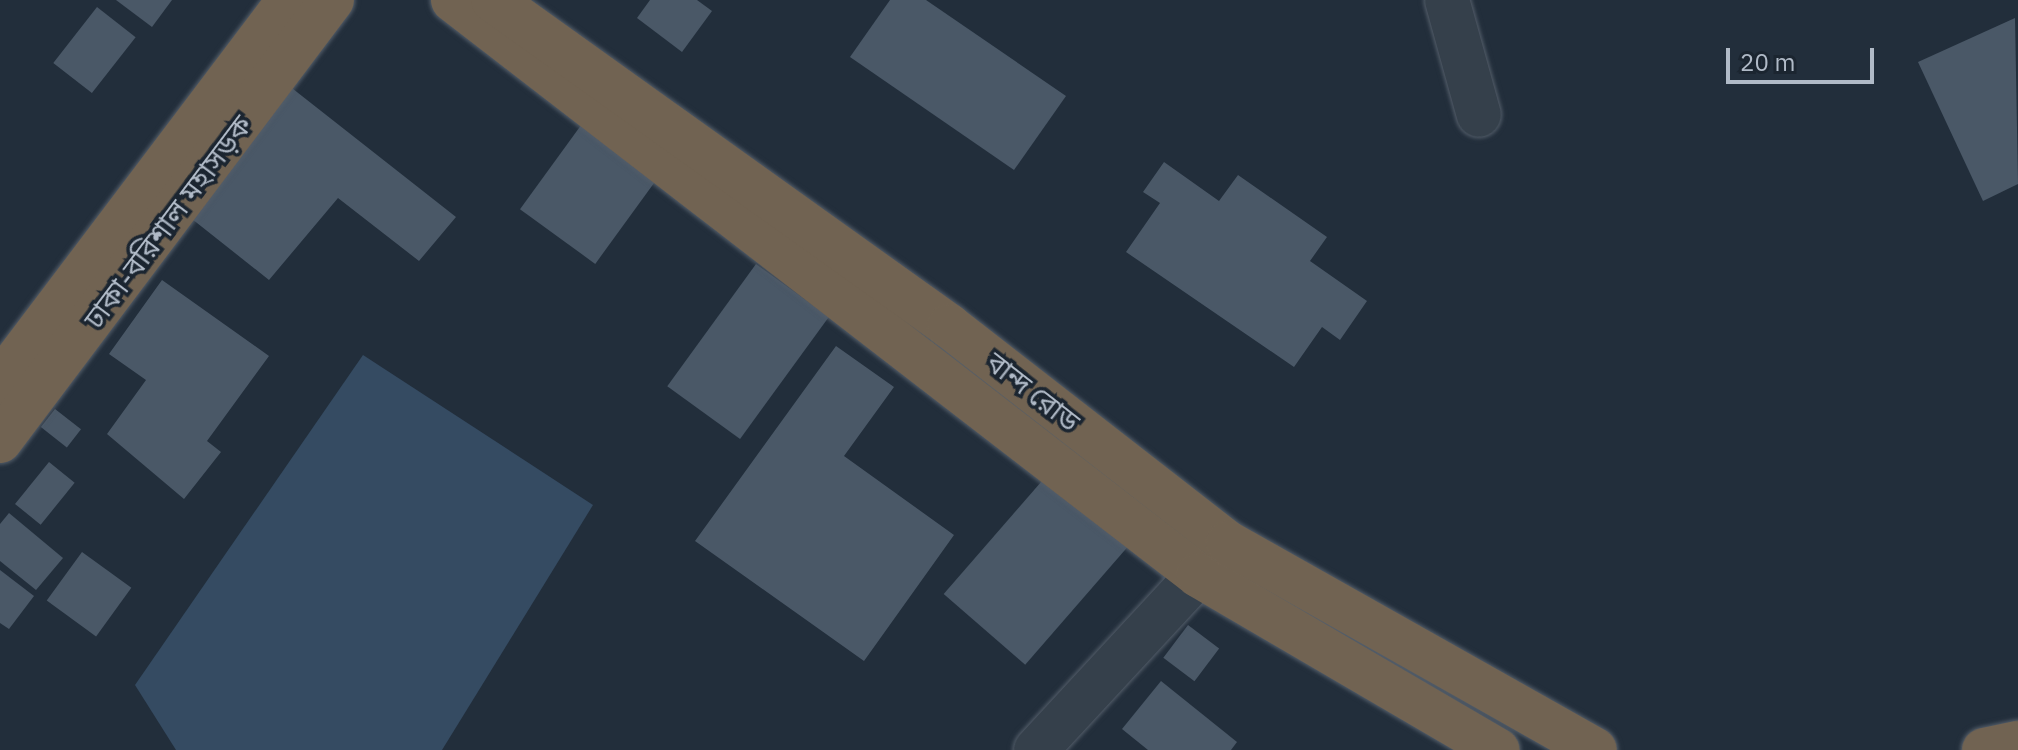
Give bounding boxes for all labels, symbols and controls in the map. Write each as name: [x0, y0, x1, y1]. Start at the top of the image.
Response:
scale bar: [1730, 32, 1878, 82]
text: 20 m: [1740, 46, 1795, 78]
street label: ঢাকা-বরিশাল মহাসড়ক: [77, 109, 259, 335]
street label: বান্দ রোড: [980, 345, 1086, 439]

